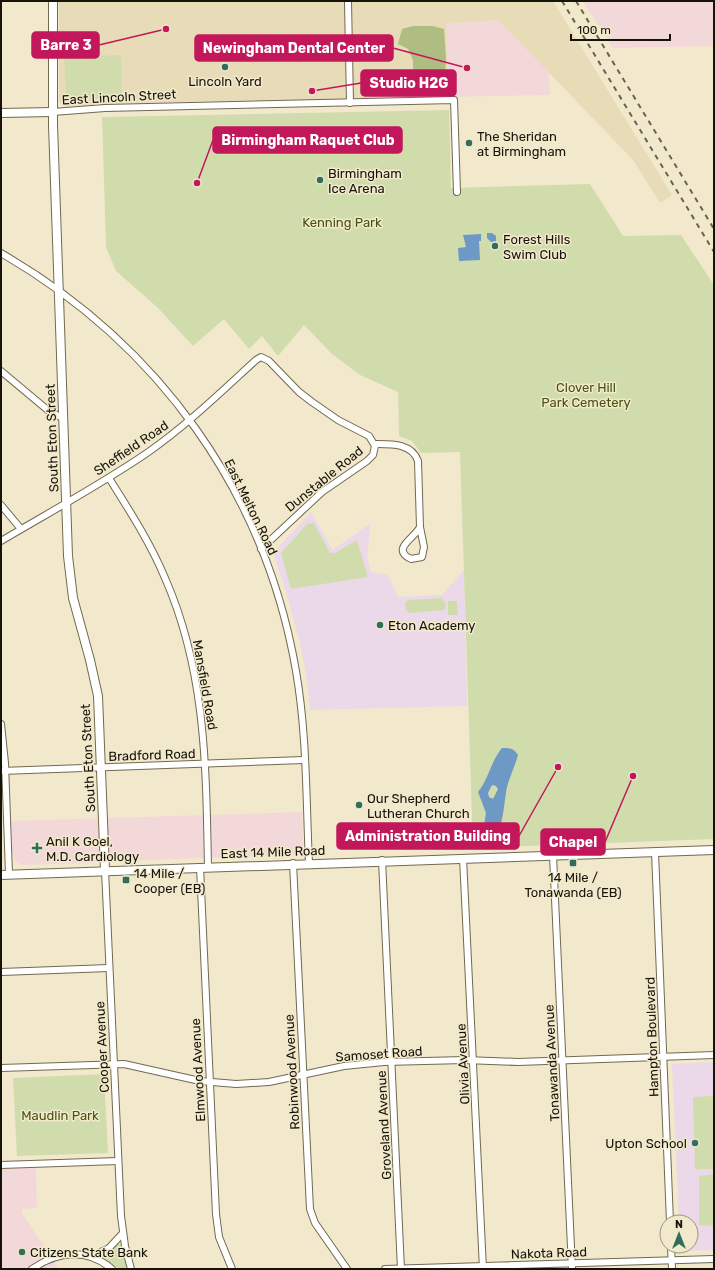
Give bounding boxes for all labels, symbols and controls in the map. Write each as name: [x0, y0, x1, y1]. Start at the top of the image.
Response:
scale bar: [571, 16, 670, 42]
text: 100 m: [577, 23, 611, 37]
callout: Barre 3: [32, 32, 99, 58]
callout: Newingham Dental Center: [195, 35, 393, 61]
text: Barre 3: [40, 37, 92, 54]
text: Newingham Dental Center: [203, 40, 386, 57]
marker: Lincoln Yard: [220, 62, 230, 72]
callout: Studio H2G: [361, 70, 456, 96]
place label: Lincoln Yard: [188, 74, 262, 89]
text: Studio H2G: [370, 75, 448, 92]
street label: East Lincoln Street: [61, 87, 177, 107]
callout: Birmingham Raquet Club: [213, 127, 402, 153]
place label: The Sheridan at Birmingham: [477, 129, 566, 160]
text: Birmingham Raquet Club: [221, 132, 395, 149]
marker: The Sheridan at Birmingham: [464, 138, 474, 148]
place label: Birmingham Ice Arena: [328, 166, 402, 196]
marker: Birmingham Ice Arena: [315, 175, 325, 185]
park label: Kenning Park: [302, 215, 382, 231]
place label: Forest Hills Swim Club: [503, 232, 571, 262]
marker: Forest Hills Swim Club: [490, 241, 500, 251]
park label: Clover Hill Park Cemetery: [541, 380, 631, 410]
street label: South Eton Street: [43, 384, 61, 492]
street label: Sheffield Road: [91, 418, 171, 478]
street label: Dunstable Road: [282, 443, 366, 515]
street label: East Melton Road: [221, 456, 281, 558]
place label: Eton Academy: [388, 618, 476, 633]
marker: Eton Academy: [375, 620, 385, 630]
street label: Mansfield Road: [190, 639, 220, 731]
street label: South Eton Street: [78, 703, 98, 813]
street label: Bradford Road: [108, 746, 196, 764]
place label: Our Shepherd Lutheran Church: [367, 791, 470, 821]
marker: Our Shepherd Lutheran Church: [354, 800, 364, 810]
callout: Administration Building: [337, 823, 519, 849]
text: Administration Building: [345, 828, 511, 845]
callout: Chapel: [541, 829, 605, 855]
place label: Anil K Goel, M.D. Cardiology: [46, 834, 139, 865]
text: Chapel: [549, 834, 597, 851]
marker: Anil K Goel, M.D. Cardiology: [31, 842, 43, 854]
street label: East 14 Mile Road: [220, 843, 326, 861]
marker: 14 Mile / Tonawanda (EB): [568, 858, 578, 868]
place label: 14 Mile / Cooper (EB): [134, 866, 205, 896]
place label: 14 Mile / Tonawanda (EB): [524, 870, 622, 900]
marker: 14 Mile / Cooper (EB): [121, 875, 131, 885]
street label: Hampton Boulevard: [642, 977, 662, 1097]
street label: Cooper Avenue: [92, 1001, 112, 1093]
street label: Tonawanda Avenue: [541, 1004, 563, 1122]
street label: Robinwood Avenue: [281, 1014, 303, 1130]
street label: Elmwood Avenue: [188, 1018, 208, 1122]
street label: Olivia Avenue: [453, 1023, 473, 1105]
street label: Samoset Road: [335, 1043, 423, 1065]
street label: Groveland Avenue: [374, 1070, 394, 1180]
park label: Maudlin Park: [21, 1108, 99, 1123]
place label: Upton School: [605, 1136, 687, 1151]
marker: Upton School: [690, 1138, 700, 1148]
north arrow: [659, 1214, 699, 1254]
text: N: [675, 1218, 683, 1231]
street label: Nakota Road: [511, 1244, 587, 1262]
place label: Citizens State Bank: [30, 1245, 148, 1260]
marker: Citizens State Bank: [17, 1247, 27, 1257]

